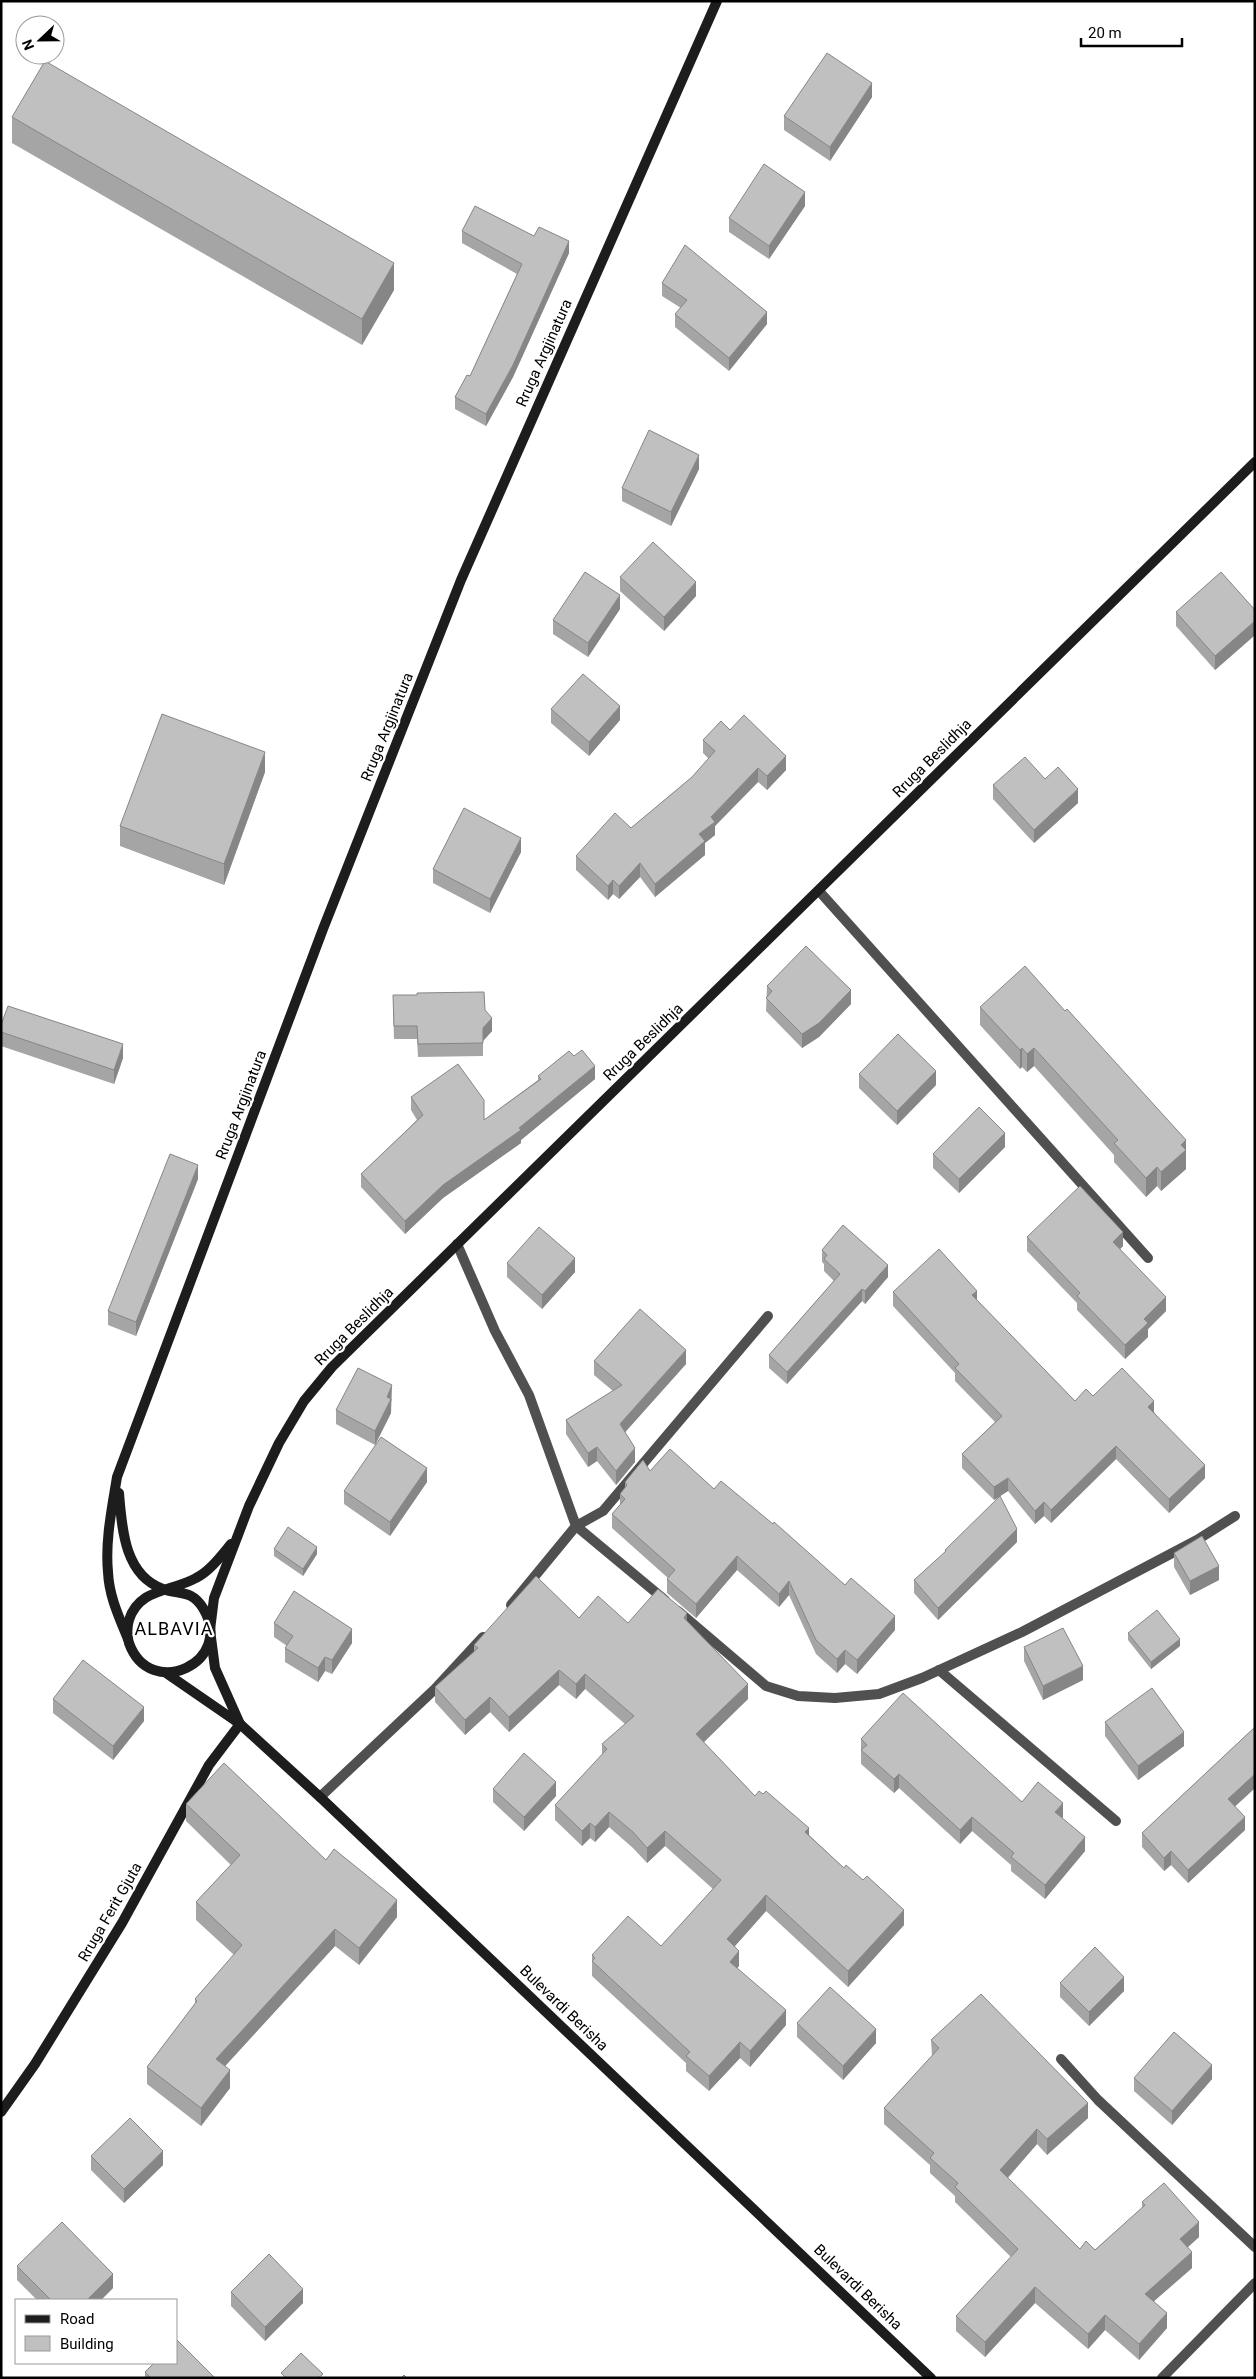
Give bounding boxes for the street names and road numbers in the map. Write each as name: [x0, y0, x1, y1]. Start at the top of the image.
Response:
street label: Rruga Argjinatura: [512, 296, 576, 410]
street label: Rruga Argjinatura: [357, 670, 417, 784]
street label: Rruga Beslidhja: [889, 715, 975, 801]
street label: Rruga Beslidhja: [599, 1000, 687, 1084]
street label: Rruga Argjinatura: [212, 1048, 270, 1162]
street label: Rruga Beslidhja: [311, 1283, 397, 1369]
street label: Rruga Ferit Gjuta: [74, 1859, 146, 1965]
street label: Bulevardi Berisha: [516, 1961, 612, 2055]
street label: Bulevardi Berisha: [810, 2240, 906, 2334]

